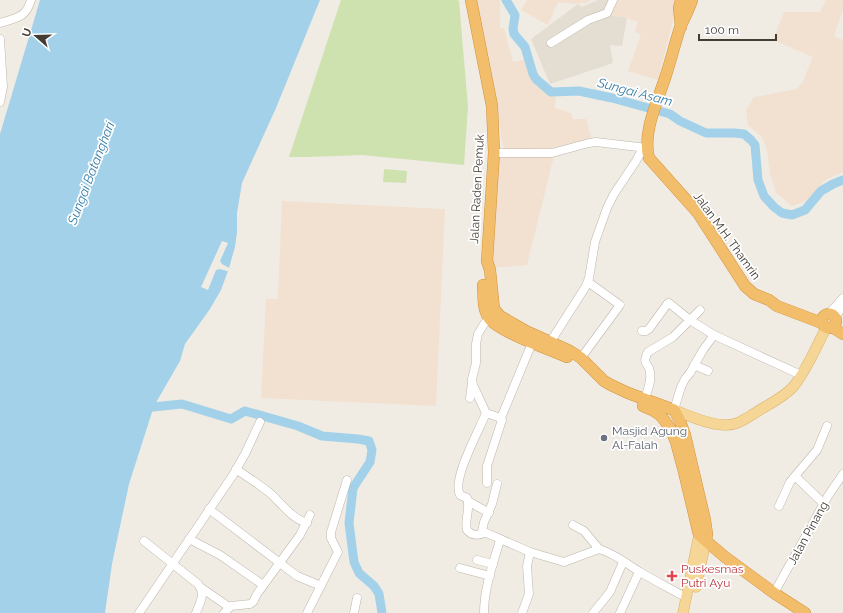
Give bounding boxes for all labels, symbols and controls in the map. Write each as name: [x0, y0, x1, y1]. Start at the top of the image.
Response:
north arrow: [16, 16, 56, 56]
scale bar: [699, 16, 776, 42]
text: 100 m: [705, 23, 739, 37]
text: U: [20, 27, 35, 39]
water label: Sungai Asam: [595, 75, 674, 109]
water label: Sungai Batanghari: [64, 118, 118, 227]
street label: Jalan Raden Pemuk: [467, 133, 487, 244]
street label: Jalan M.H. Thamrin: [691, 190, 763, 282]
place label: Masjid Agung Al-Falah: [612, 424, 687, 452]
marker: Masjid Agung Al-Falah: [599, 433, 609, 443]
street label: Jalan Pinang: [785, 499, 831, 567]
place label: Puskesmas Putri Ayu: [681, 562, 744, 590]
marker: Puskesmas Putri Ayu: [666, 570, 678, 582]

